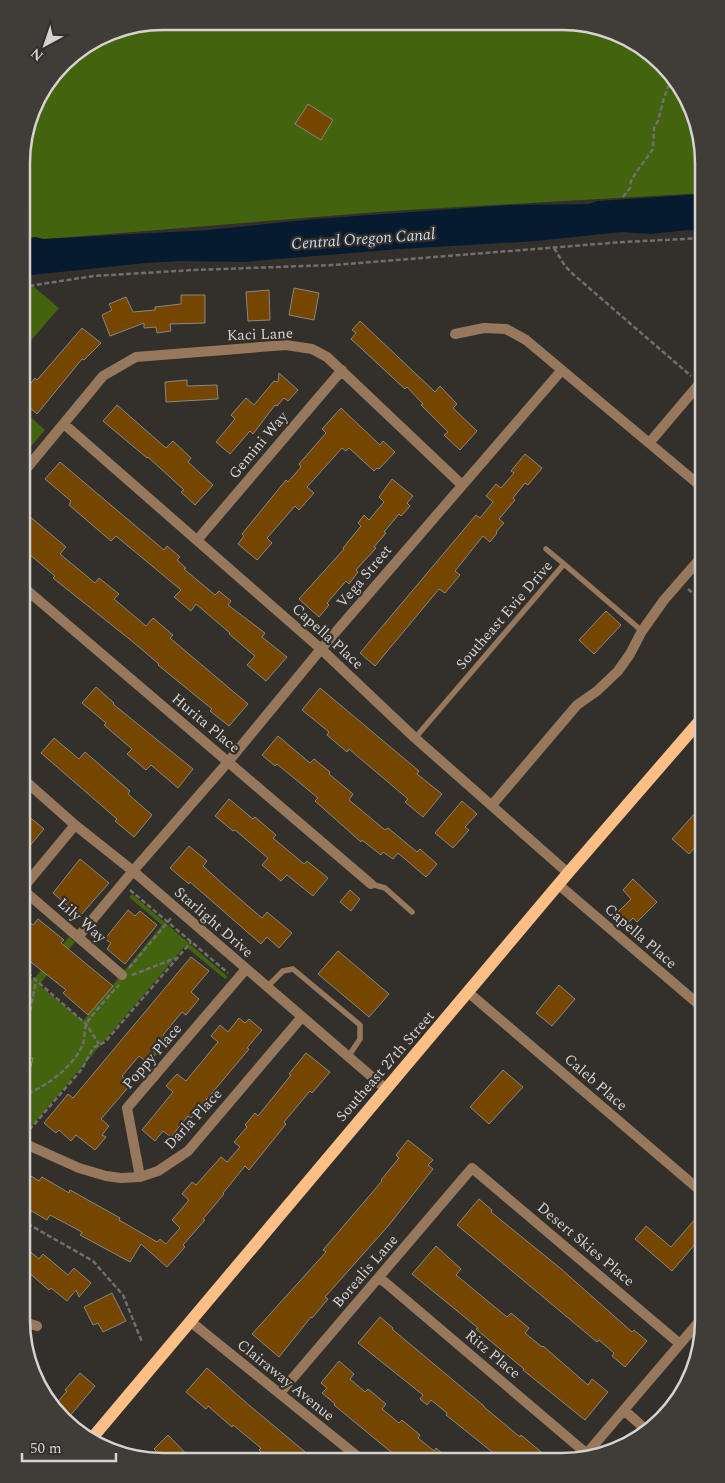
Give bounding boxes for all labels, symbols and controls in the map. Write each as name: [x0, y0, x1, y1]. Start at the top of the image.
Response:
north arrow: [20, 20, 70, 70]
text: N: [26, 43, 48, 66]
water label: Central Oregon Canal: [290, 222, 436, 256]
street label: Kaci Lane: [227, 322, 294, 347]
street label: Gemini Way: [223, 406, 294, 484]
street label: Vega Street: [331, 540, 398, 613]
street label: Southeast Evie Drive: [450, 556, 558, 675]
street label: Capella Place: [287, 598, 369, 675]
street label: Hurita Place: [166, 688, 245, 759]
street label: Starlight Drive: [169, 881, 258, 963]
street label: Lily Way: [52, 893, 112, 949]
street label: Capella Place: [599, 898, 682, 974]
street label: Southeast 27th Street: [330, 1006, 440, 1127]
street label: Poppy Place: [117, 1018, 188, 1094]
street label: Caleb Place: [559, 1048, 633, 1117]
street label: Darla Place: [159, 1084, 228, 1155]
street label: Desert Skies Place: [532, 1196, 640, 1292]
street label: Borealis Lane: [327, 1230, 404, 1313]
street label: Ritz Place: [460, 1324, 526, 1385]
street label: Clairaway Avenue: [232, 1334, 339, 1427]
scale bar: [22, 1430, 116, 1462]
text: 50 m: [30, 1437, 62, 1460]

